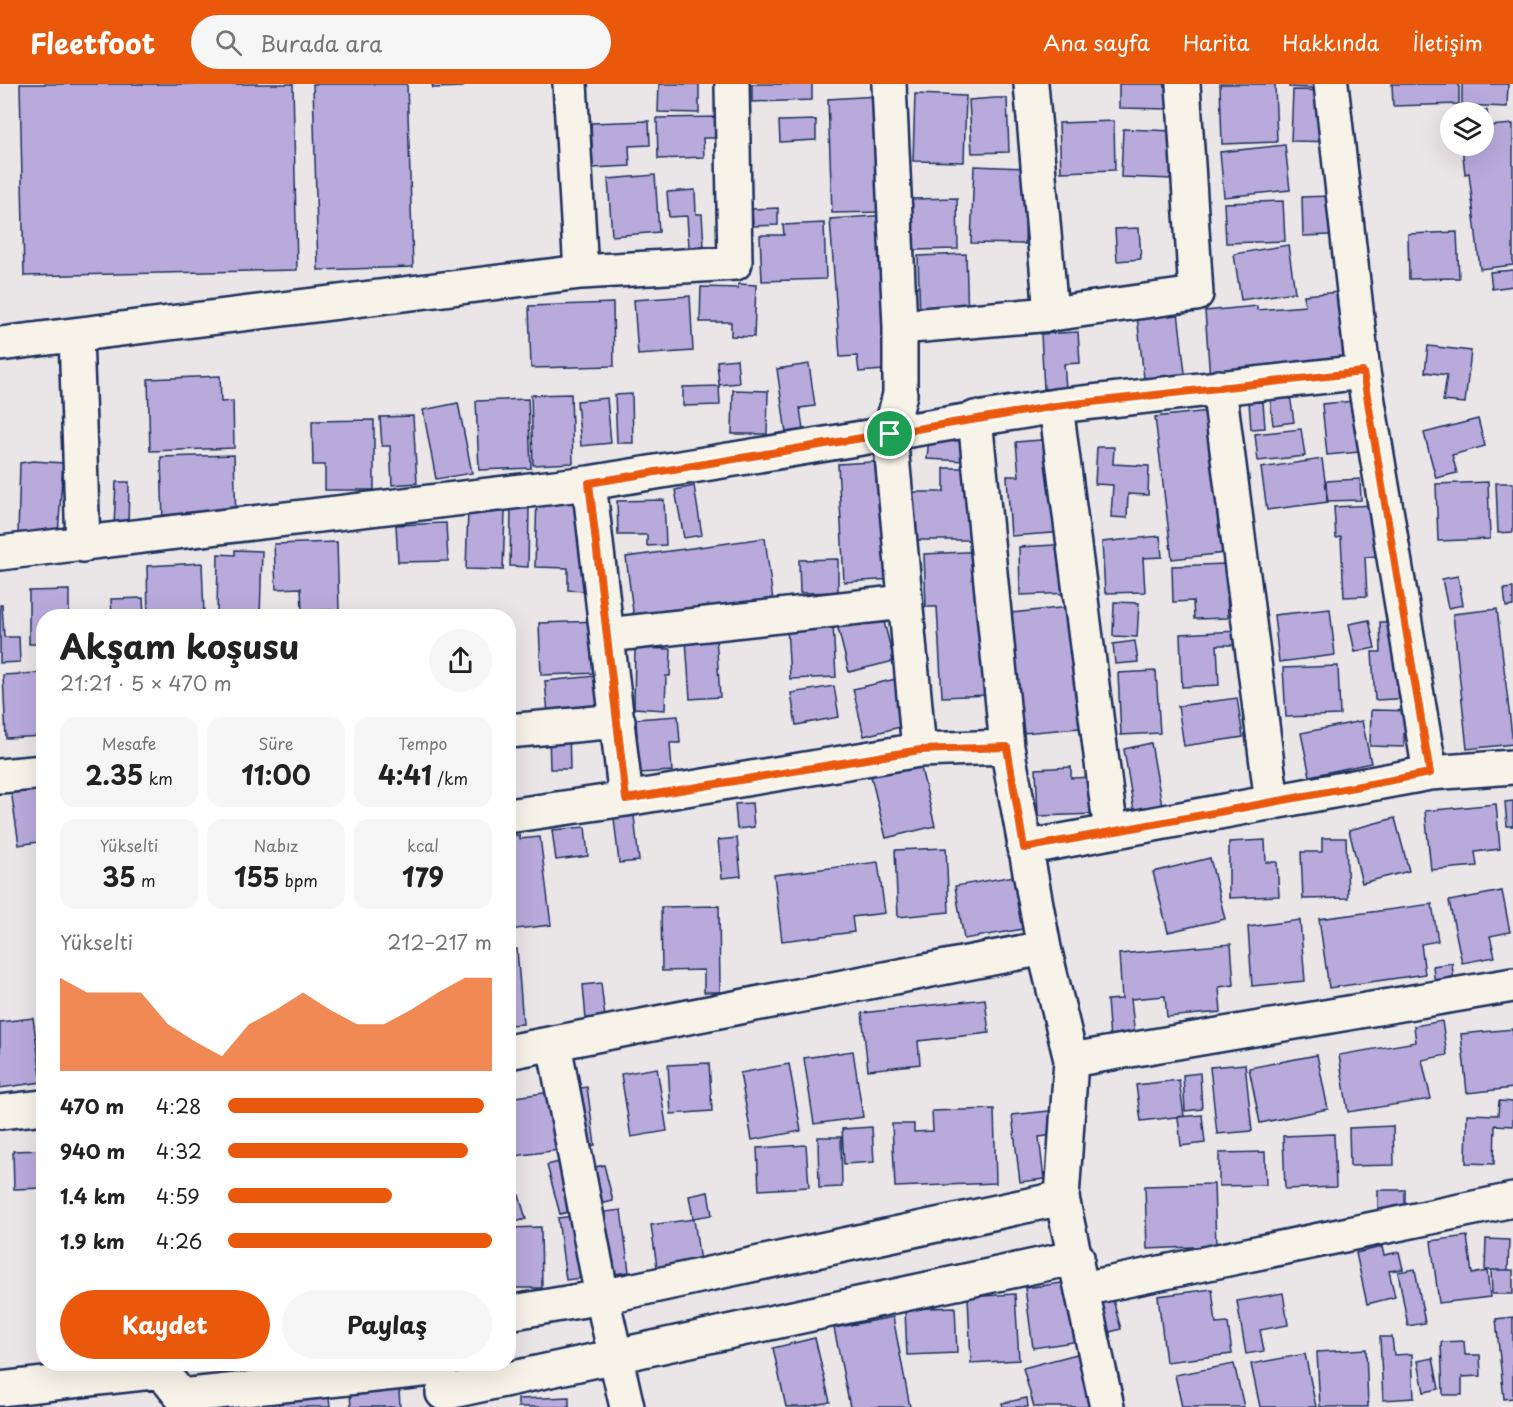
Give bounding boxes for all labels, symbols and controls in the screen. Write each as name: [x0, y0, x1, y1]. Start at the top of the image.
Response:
search box: [191, 15, 611, 69]
text: Fleetfoot: [30, 21, 155, 64]
icon: search: [212, 26, 245, 59]
text: Burada ara: [260, 26, 382, 59]
text: Ana sayfa: [1043, 26, 1150, 58]
text: Harita: [1183, 26, 1250, 58]
text: Hakkında: [1283, 26, 1379, 58]
text: İletişim: [1412, 26, 1483, 58]
map controls: [1440, 102, 1494, 156]
button: layers: [1440, 102, 1494, 156]
pin: [864, 408, 915, 459]
icon: arrive: [873, 417, 906, 450]
text: Akşam koşusu: [60, 620, 299, 670]
button: share: [429, 629, 492, 692]
text: 21:21 · 5 × 470 m: [60, 668, 232, 698]
text: Mesafe: [102, 731, 156, 755]
text: Süre: [258, 731, 294, 755]
text: Tempo: [399, 731, 447, 755]
text: 2.35: [85, 755, 143, 794]
text: 11:00: [241, 755, 311, 794]
text: 4:41: [378, 755, 432, 794]
text: km: [143, 766, 173, 790]
text: /km: [432, 766, 468, 790]
text: Yükselti: [100, 833, 158, 857]
text: Nabız: [254, 833, 298, 857]
text: kcal: [407, 833, 439, 857]
text: 35: [102, 857, 136, 896]
text: 155: [234, 857, 280, 896]
text: 179: [402, 857, 444, 896]
text: m: [136, 868, 156, 892]
text: bpm: [280, 868, 318, 892]
text: Yükselti: [60, 927, 133, 957]
text: 212–217 m: [387, 927, 492, 957]
text: 470 m: [60, 1091, 124, 1121]
text: 4:28: [156, 1091, 202, 1121]
text: 940 m: [60, 1136, 125, 1166]
text: 4:32: [156, 1136, 202, 1166]
text: 1.4 km: [60, 1181, 126, 1211]
text: 4:59: [156, 1181, 200, 1211]
text: 1.9 km: [60, 1226, 125, 1256]
text: 4:26: [156, 1226, 202, 1256]
button: Kaydet: [60, 1290, 270, 1359]
button: Paylaş: [282, 1290, 492, 1359]

